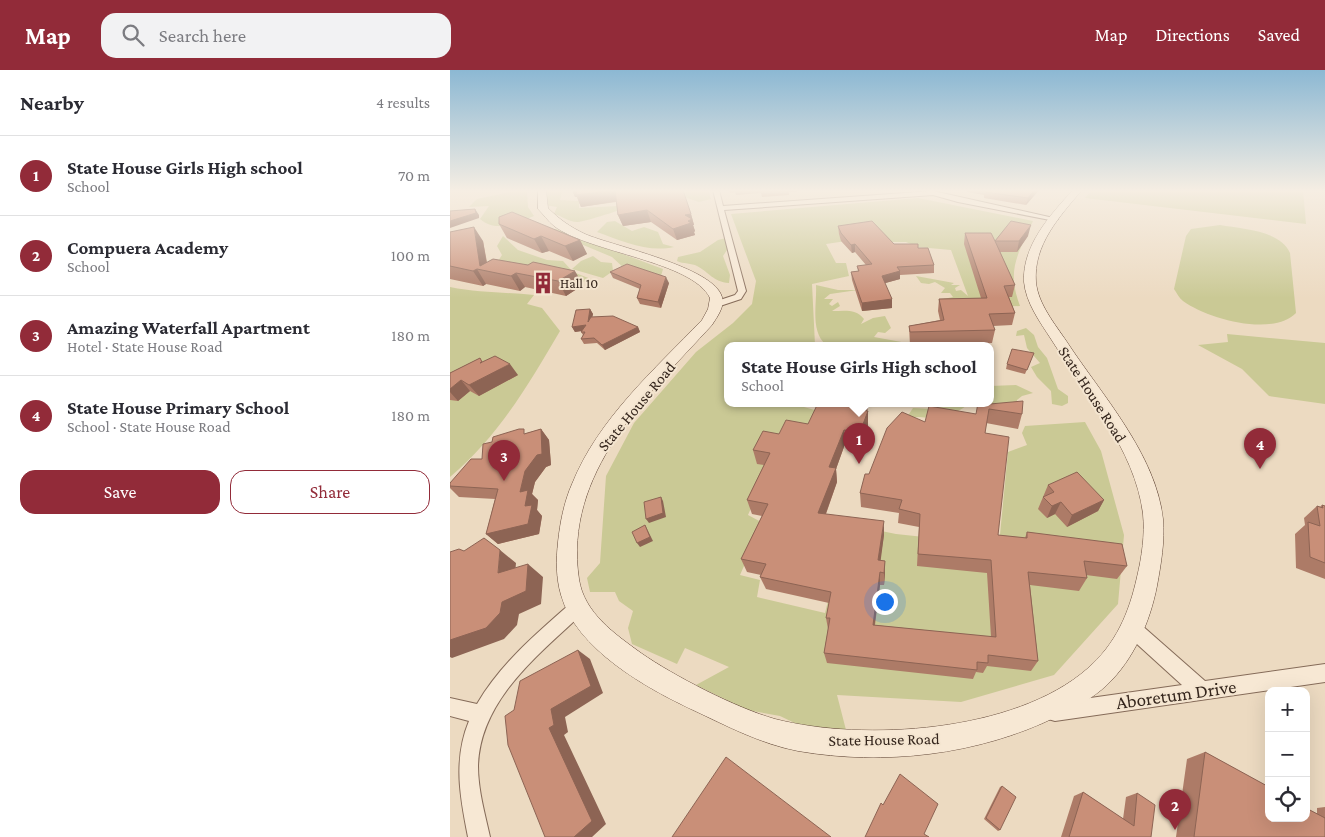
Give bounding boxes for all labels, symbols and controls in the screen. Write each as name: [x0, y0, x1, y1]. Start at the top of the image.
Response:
search box: [101, 13, 451, 58]
icon: search: [119, 21, 147, 49]
text: Map: [25, 22, 71, 49]
text: Search here: [159, 25, 246, 46]
text: Map: [1095, 25, 1127, 45]
text: Directions: [1155, 25, 1230, 45]
text: Saved: [1258, 25, 1300, 45]
text: Nearby: [20, 91, 84, 115]
text: 4 results: [376, 94, 430, 111]
text: State House Girls High school: [67, 157, 303, 178]
text: 1: [33, 167, 39, 184]
text: 70 m: [398, 167, 430, 184]
text: School: [67, 178, 110, 195]
text: Compuera Academy: [67, 237, 228, 258]
text: 2: [32, 247, 40, 264]
text: 100 m: [391, 247, 430, 264]
text: School: [67, 258, 110, 275]
building icon: Hall 10: [530, 270, 556, 296]
place label: Hall 10: [560, 275, 598, 291]
text: Amazing Waterfall Apartment: [67, 317, 310, 338]
text: 3: [32, 327, 40, 344]
text: 180 m: [391, 327, 430, 344]
text: Hotel · State House Road: [67, 338, 223, 355]
popup: [724, 342, 994, 407]
street label: State House Road: [1055, 343, 1130, 446]
text: State House Girls High school: [741, 356, 977, 377]
street label: State House Road: [594, 358, 679, 454]
text: School: [741, 377, 784, 394]
text: State House Primary School: [67, 397, 289, 418]
text: 4: [32, 407, 40, 424]
text: 180 m: [391, 407, 430, 424]
text: School · State House Road: [67, 418, 231, 435]
pin: 1: [843, 423, 875, 464]
pin: 4: [1244, 428, 1276, 469]
pin: 3: [488, 440, 520, 481]
button: Save: [20, 470, 220, 514]
button: Share: [230, 470, 430, 514]
your location: [872, 589, 898, 615]
street label: Aboretum Drive: [1115, 676, 1237, 713]
map controls: [1265, 687, 1310, 822]
button: +: [1265, 687, 1310, 732]
street label: State House Road: [828, 730, 940, 749]
button: −: [1265, 732, 1310, 777]
button: locate: [1265, 777, 1310, 822]
pin: 2: [1159, 789, 1191, 830]

